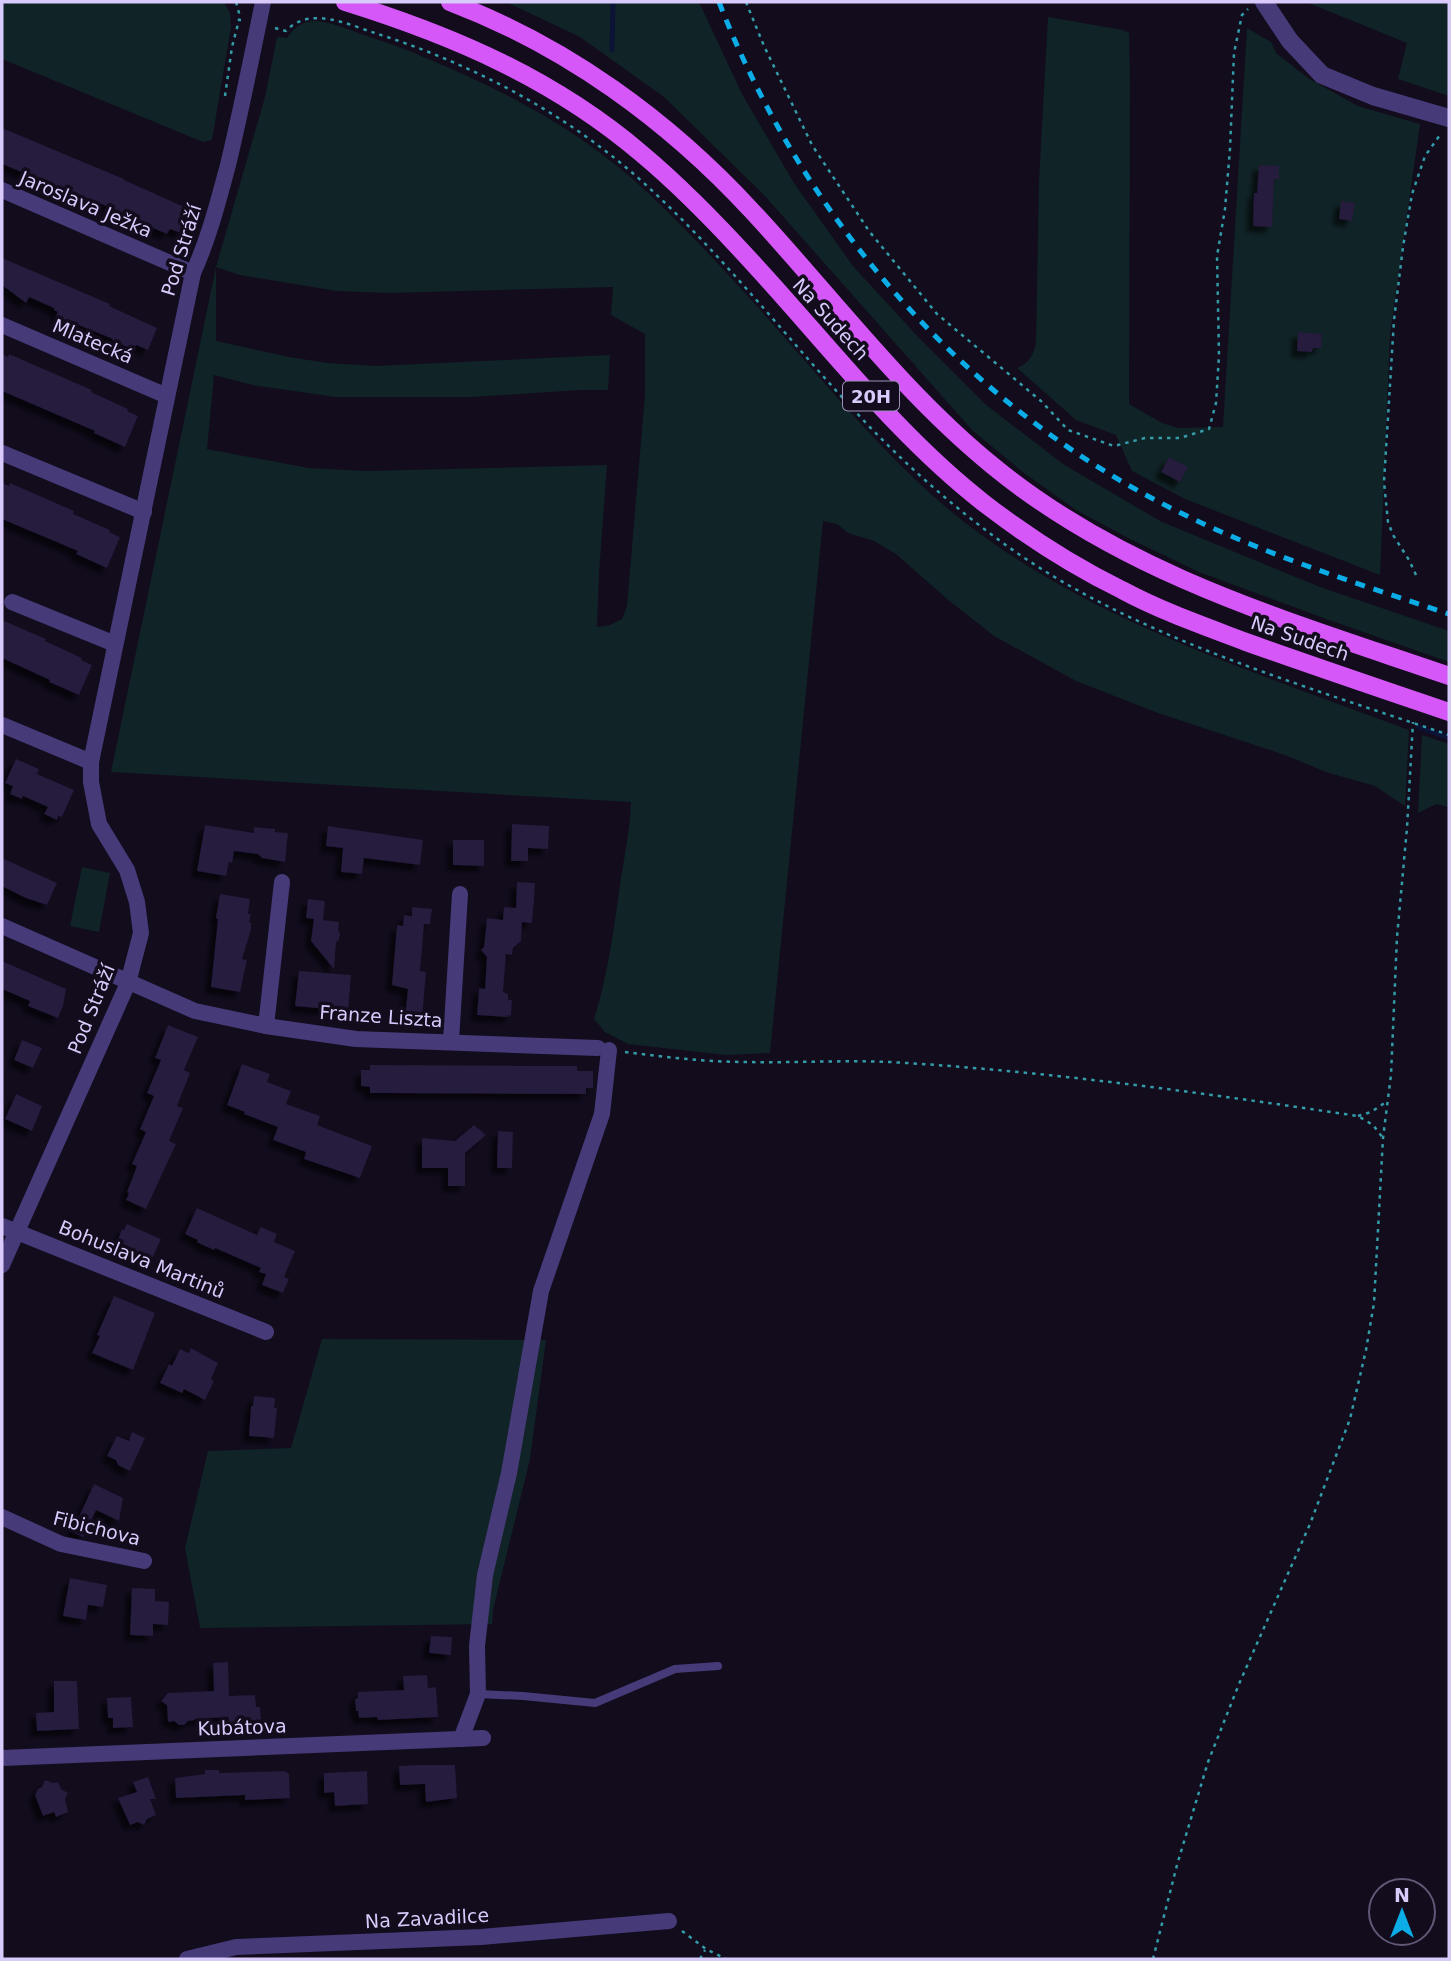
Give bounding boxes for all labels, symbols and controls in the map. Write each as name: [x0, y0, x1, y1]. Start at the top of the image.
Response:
street label: Jaroslava Ježka: [16, 166, 155, 242]
street label: Pod Stráží: [157, 201, 206, 299]
street label: Na Sudech: [789, 274, 873, 364]
street label: Mlatecká: [49, 314, 137, 368]
road number: 20H: [843, 382, 899, 410]
street label: Na Sudech: [1248, 611, 1352, 665]
street label: Pod Stráží: [63, 960, 119, 1057]
street label: Franze Liszta: [319, 1001, 443, 1031]
street label: Bohuslava Martinů: [56, 1216, 228, 1302]
street label: Fibichova: [51, 1507, 143, 1549]
street label: Kubátova: [197, 1714, 287, 1740]
north arrow: [1367, 1877, 1437, 1947]
text: N: [1394, 1884, 1410, 1906]
street label: Na Zavadilce: [364, 1904, 490, 1932]

